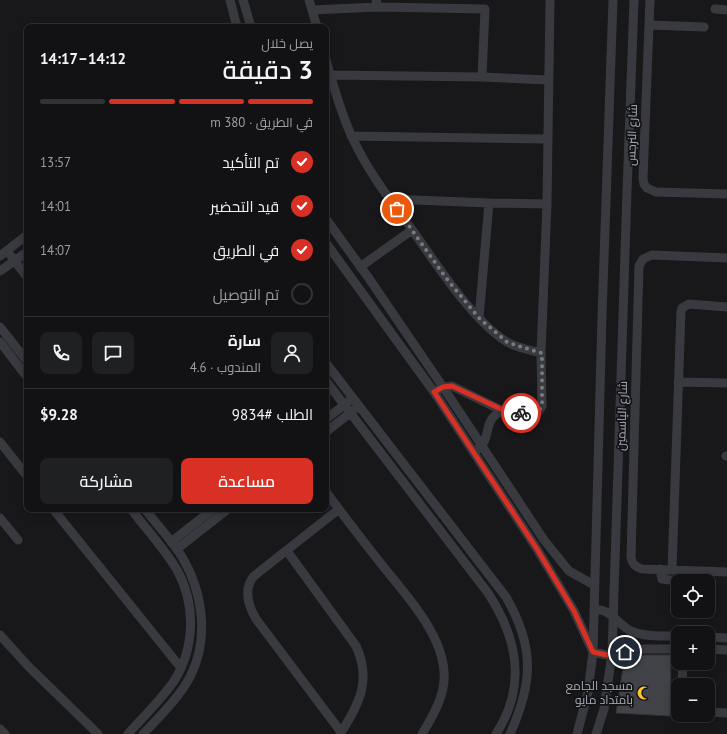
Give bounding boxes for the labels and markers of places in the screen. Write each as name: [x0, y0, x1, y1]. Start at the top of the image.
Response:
pin: [380, 192, 414, 226]
pin: [608, 635, 642, 669]
place label: مسجد الجامع بامتداد مايو: [566, 678, 633, 707]
mosque icon: مسجد الجامع بامتداد مايو: [636, 685, 652, 701]

